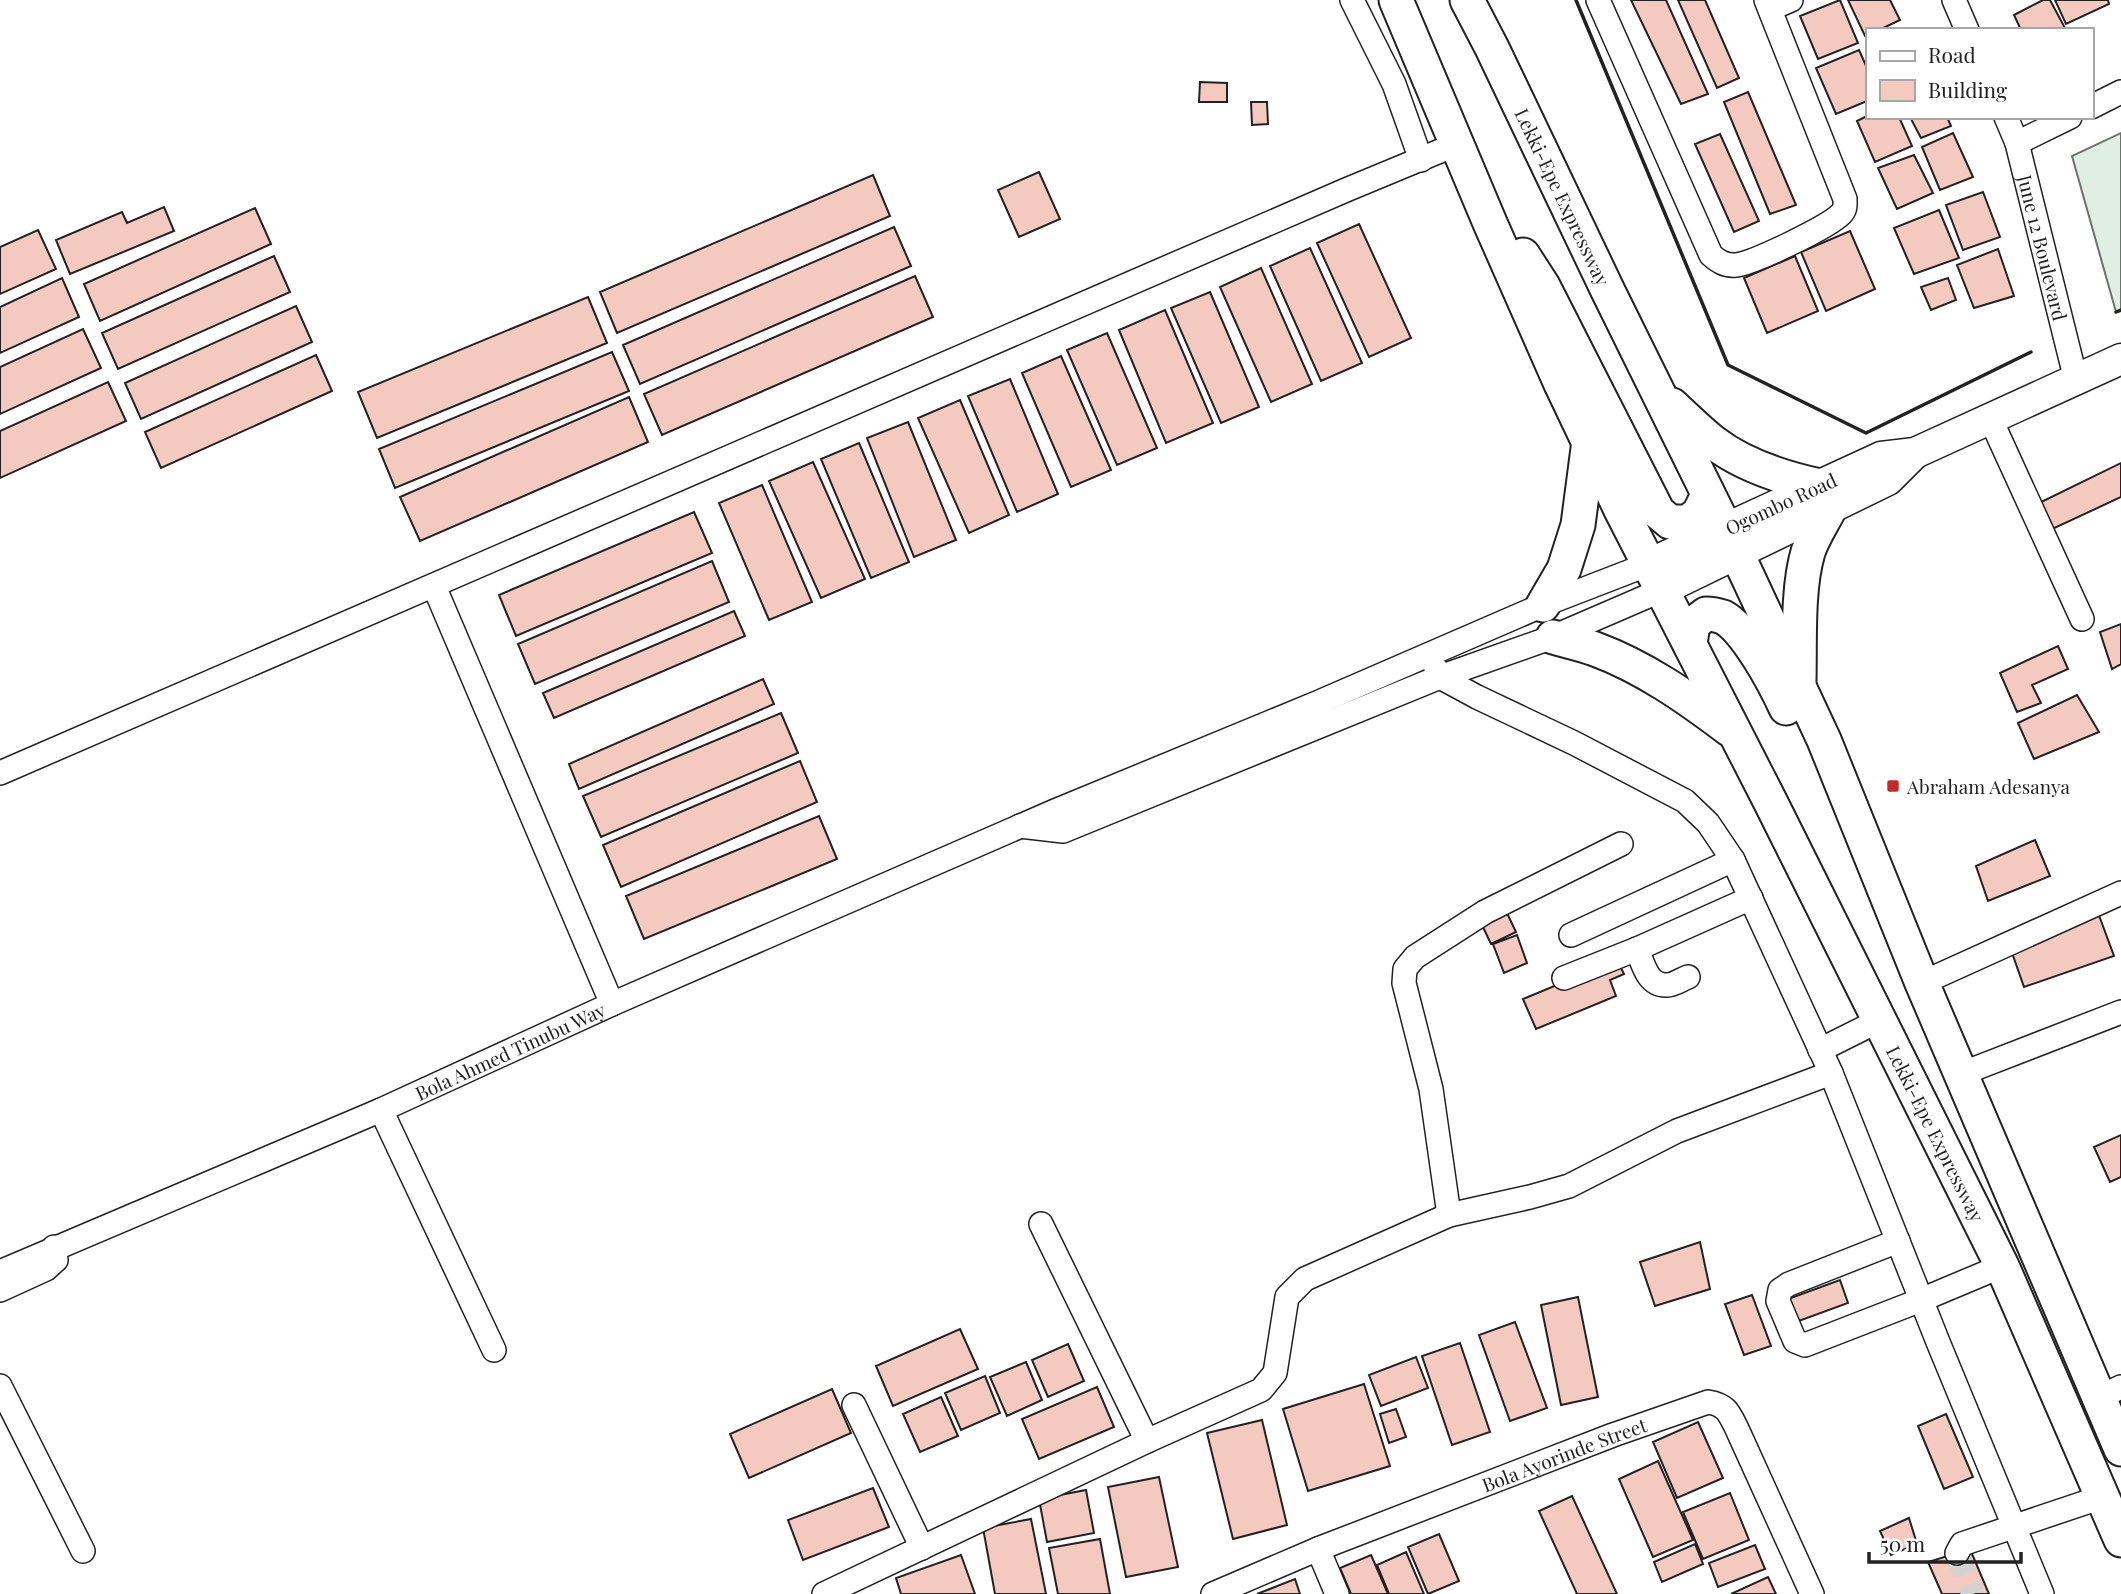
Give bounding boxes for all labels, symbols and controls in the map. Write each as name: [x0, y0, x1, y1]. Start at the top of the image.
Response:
legend: [1866, 28, 2093, 119]
text: Road: [1928, 40, 1976, 68]
text: Building: [1928, 75, 2007, 103]
street label: Lekki-Epe Expressway: [1510, 104, 1617, 290]
street label: June 12 Boulevard: [2012, 171, 2074, 323]
street label: Ogombo Road: [1721, 466, 1841, 540]
place label: Abraham Adesanya: [1906, 773, 2070, 799]
marker: Abraham Adesanya: [1885, 778, 1901, 794]
street label: Bola Ahmed Tinubu Way: [411, 996, 610, 1106]
street label: Lekki-Epe Expressway: [1881, 1041, 1991, 1226]
street label: Bola Ayorinde Street: [1478, 1411, 1650, 1498]
scale bar: [1869, 1520, 2021, 1564]
text: 50 m: [1880, 1529, 1926, 1557]

